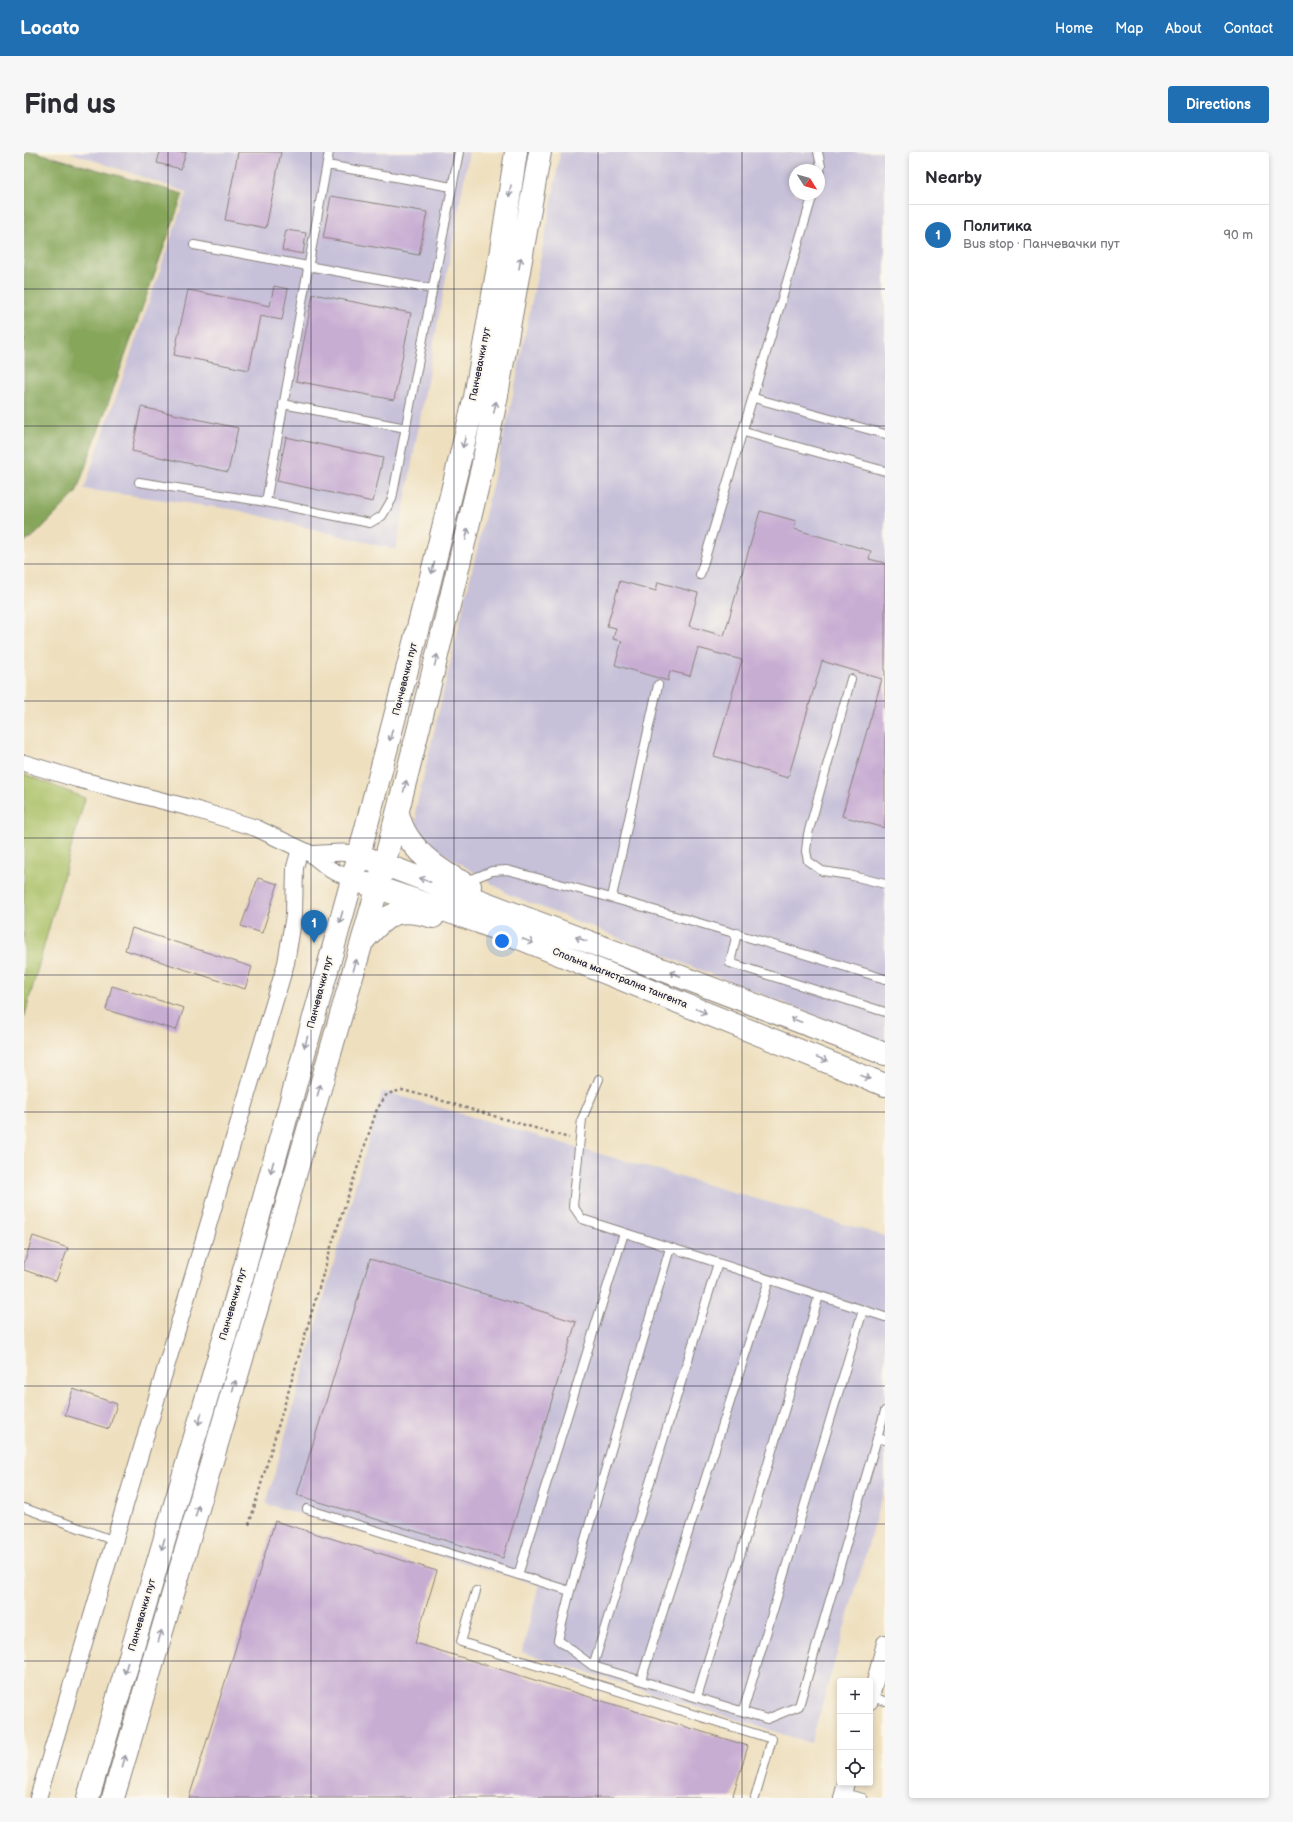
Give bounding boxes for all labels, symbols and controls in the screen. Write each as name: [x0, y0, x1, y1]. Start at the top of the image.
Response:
text: Locato: [20, 17, 80, 40]
text: Home: [1055, 20, 1093, 37]
text: Map: [1115, 20, 1143, 37]
text: About: [1165, 20, 1202, 37]
text: Contact: [1224, 20, 1273, 37]
button: Directions: [1168, 86, 1269, 123]
text: Find us: [24, 88, 116, 121]
north arrow: [789, 164, 825, 200]
text: Nearby: [925, 168, 982, 188]
one-way arrow: [506, 184, 514, 197]
text: Политика: [963, 217, 1032, 236]
text: 1: [935, 227, 941, 243]
text: 90 m: [1224, 227, 1253, 243]
text: Bus stop · Панчевачки пут: [963, 236, 1120, 252]
one-way arrow: [516, 257, 524, 270]
street label: Панчевачки пут: [467, 326, 493, 402]
one-way arrow: [491, 401, 499, 414]
one-way arrow: [459, 435, 467, 448]
one-way arrow: [463, 528, 471, 541]
one-way arrow: [428, 562, 436, 575]
street label: Панчевачки пут: [390, 641, 420, 717]
one-way arrow: [433, 654, 441, 667]
one-way arrow: [386, 729, 394, 742]
one-way arrow: [402, 780, 409, 793]
one-way arrow: [420, 876, 432, 884]
pin: 1: [301, 910, 327, 943]
one-way arrow: [337, 910, 344, 923]
your location: [492, 931, 512, 951]
one-way arrow: [575, 935, 588, 942]
one-way arrow: [522, 938, 534, 946]
street label: Спољна магистрална тангента: [551, 945, 689, 1011]
street label: Панчевачки пут: [305, 954, 336, 1030]
one-way arrow: [352, 959, 359, 972]
one-way arrow: [669, 970, 681, 978]
one-way arrow: [695, 1007, 707, 1015]
one-way arrow: [791, 1016, 803, 1024]
one-way arrow: [302, 1035, 310, 1048]
one-way arrow: [815, 1056, 827, 1064]
one-way arrow: [858, 1074, 870, 1081]
one-way arrow: [316, 1084, 324, 1097]
one-way arrow: [268, 1161, 275, 1174]
street label: Панчевачки пут: [217, 1266, 249, 1342]
one-way arrow: [231, 1380, 238, 1393]
one-way arrow: [196, 1412, 203, 1425]
one-way arrow: [194, 1505, 201, 1518]
one-way arrow: [159, 1537, 166, 1550]
street label: Панчевачки пут: [126, 1577, 158, 1653]
one-way arrow: [157, 1630, 164, 1643]
one-way arrow: [122, 1662, 129, 1675]
map controls: [837, 1678, 873, 1786]
button: +: [837, 1678, 873, 1714]
button: −: [837, 1714, 873, 1750]
button: locate: [837, 1750, 873, 1786]
one-way arrow: [121, 1754, 128, 1767]

